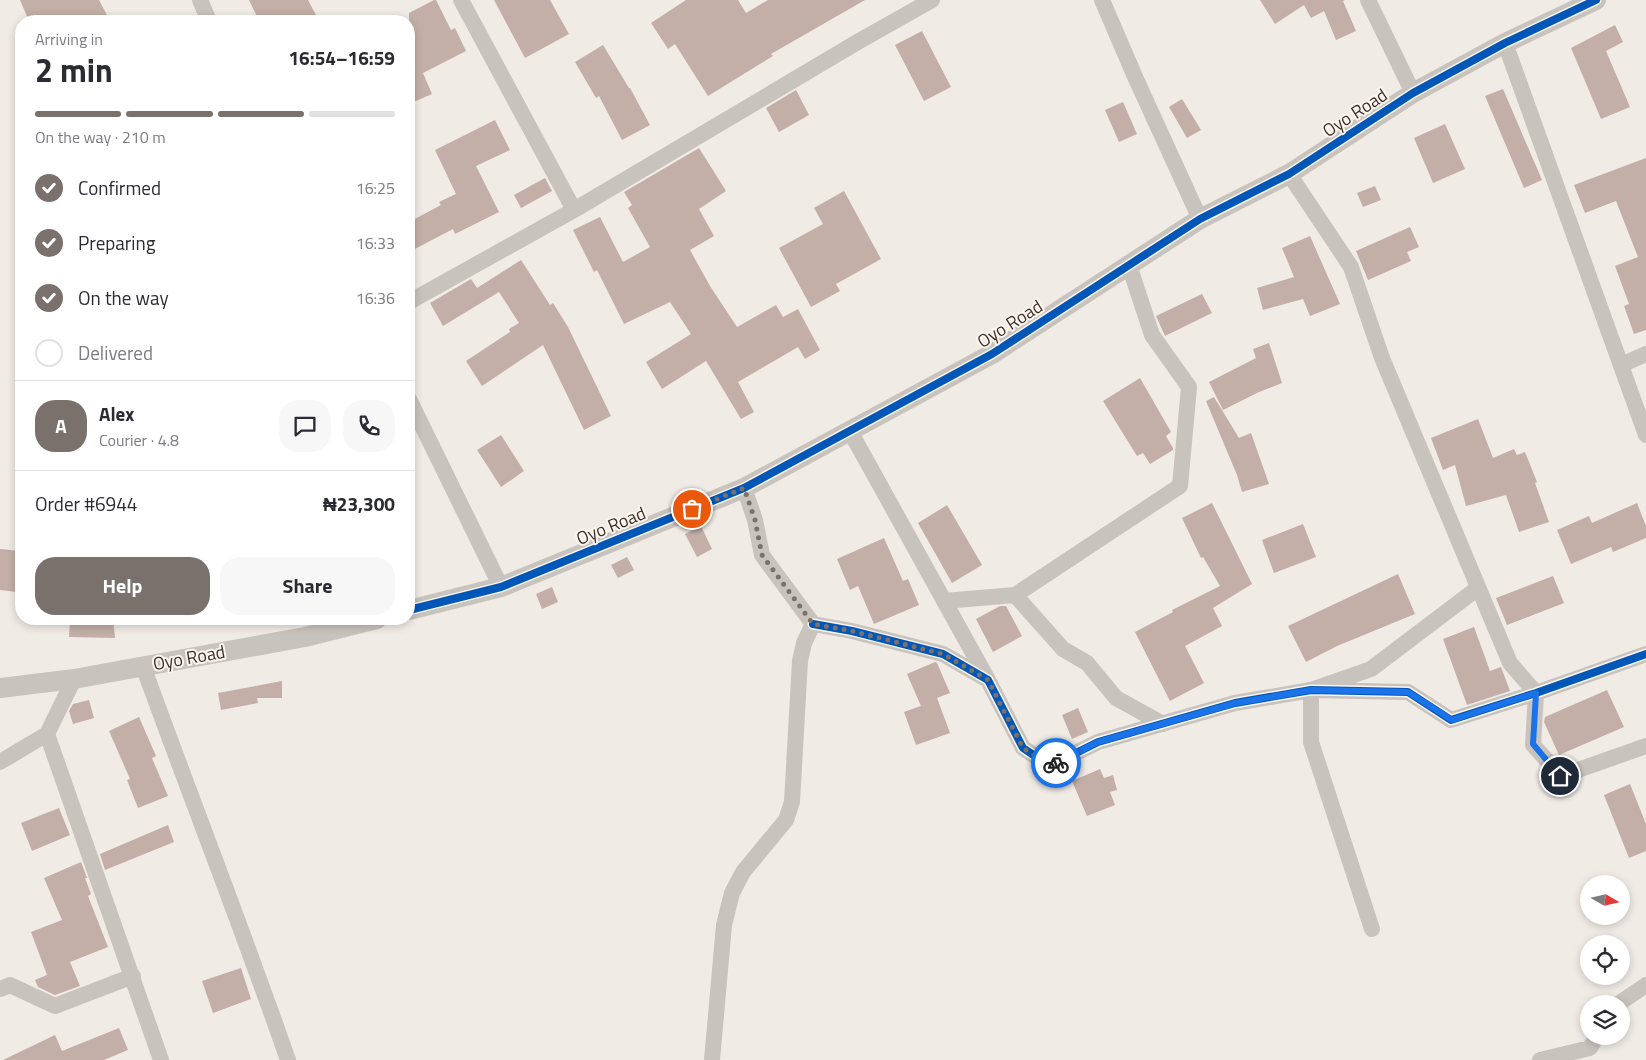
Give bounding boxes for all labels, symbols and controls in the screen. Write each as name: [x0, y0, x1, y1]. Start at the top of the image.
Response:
text: Arriving in: [35, 27, 103, 51]
text: 16:54–16:59: [288, 43, 395, 72]
text: 2 min: [35, 46, 113, 94]
street label: Oyo Road: [1317, 81, 1393, 144]
text: On the way · 210 m: [35, 125, 166, 149]
text: Confirmed: [78, 173, 161, 202]
icon: check: [35, 174, 63, 202]
text: 16:25: [356, 176, 395, 200]
text: Preparing: [78, 228, 155, 257]
icon: check: [35, 229, 63, 257]
text: 16:33: [356, 231, 395, 255]
text: On the way: [78, 283, 169, 312]
icon: check: [35, 284, 63, 312]
text: 16:36: [356, 286, 395, 310]
street label: Oyo Road: [972, 293, 1048, 354]
text: Delivered: [78, 338, 153, 367]
text: Alex: [99, 399, 134, 428]
button: chat: [279, 400, 331, 452]
button: phone: [343, 400, 395, 452]
text: A: [55, 411, 67, 440]
text: Courier · 4.8: [99, 428, 179, 452]
pin: [671, 488, 713, 530]
text: Order #6944: [35, 489, 137, 518]
text: ₦23,300: [323, 489, 395, 518]
icon: bag: [678, 495, 706, 523]
street label: Oyo Road: [572, 499, 650, 552]
button: Help: [35, 557, 210, 615]
button: Share: [220, 557, 395, 615]
street label: Oyo Road: [151, 638, 227, 677]
courier: [1031, 738, 1081, 788]
icon: bike: [1042, 749, 1070, 777]
pin: [1539, 755, 1581, 797]
icon: home: [1546, 762, 1574, 790]
north arrow: [1580, 875, 1630, 925]
map controls: [1580, 875, 1630, 1045]
button: locate: [1580, 935, 1630, 985]
button: layers: [1580, 995, 1630, 1045]

